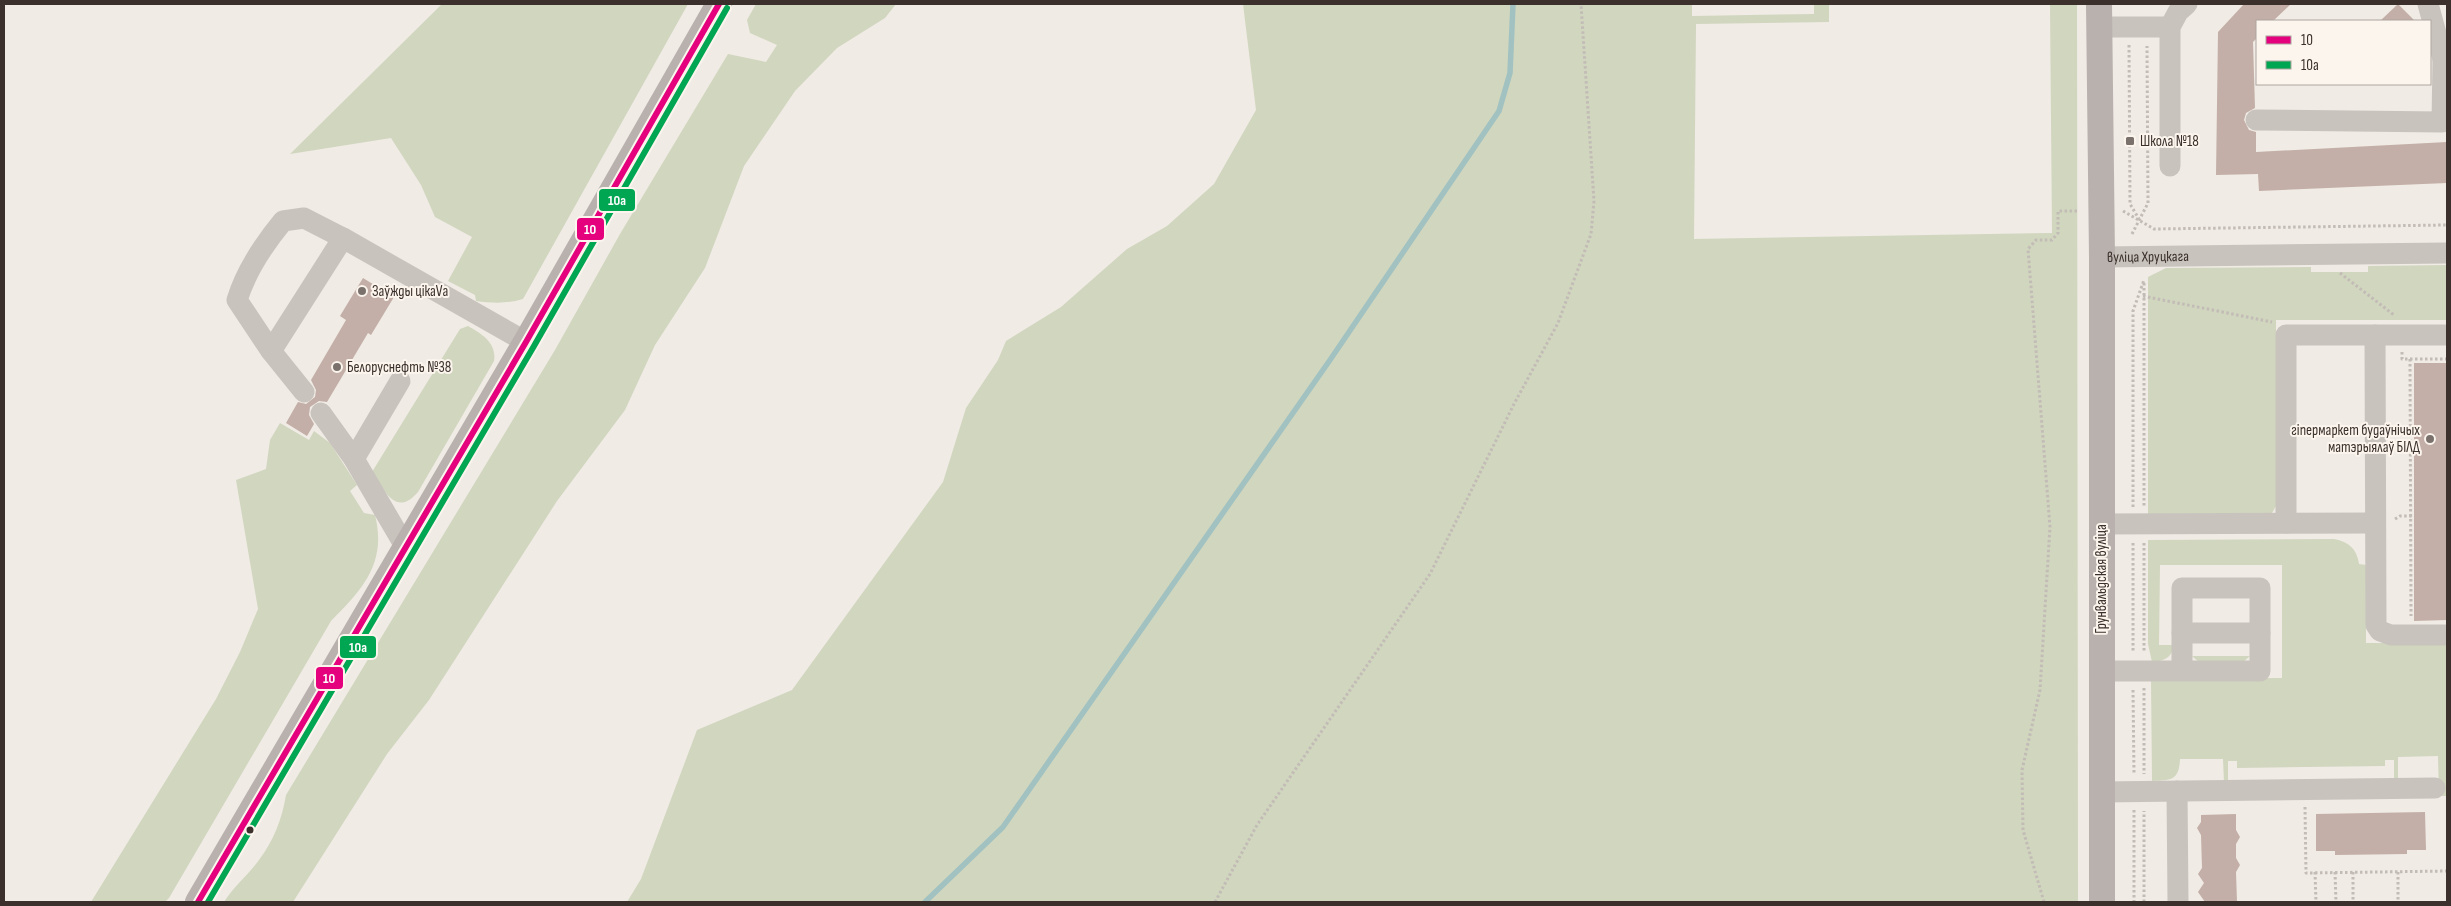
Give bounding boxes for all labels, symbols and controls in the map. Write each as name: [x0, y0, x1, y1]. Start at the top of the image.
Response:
legend: [2256, 20, 2431, 85]
text: 10: [2301, 31, 2313, 50]
text: 10а: [2301, 56, 2319, 75]
place label: Школа №18: [2140, 132, 2199, 151]
marker: Школа №18: [2124, 135, 2136, 147]
line badge: 10а: [598, 188, 636, 212]
text: 10а: [608, 192, 626, 209]
line badge: 10: [576, 217, 605, 241]
text: 10: [584, 221, 596, 238]
street label: вуліца Хруцкага: [2107, 246, 2189, 266]
place label: Заўжды цікаVа: [372, 282, 449, 301]
marker: Заўжды цікаVа: [356, 285, 368, 297]
place label: Белоруснефть №38: [347, 358, 451, 377]
marker: Белоруснефть №38: [331, 361, 343, 373]
place label: гіпермаркет будаўнічых матэрыялаў БІЛД: [2291, 421, 2421, 457]
marker: гіпермаркет будаўнічых матэрыялаў БІЛД: [2424, 433, 2436, 445]
street label: Грунвальдская вуліца: [2092, 524, 2111, 634]
line badge: 10а: [339, 635, 377, 659]
text: 10а: [349, 639, 367, 656]
line badge: 10: [315, 666, 344, 690]
text: 10: [323, 670, 335, 687]
unlabelled marker: [245, 825, 255, 835]

